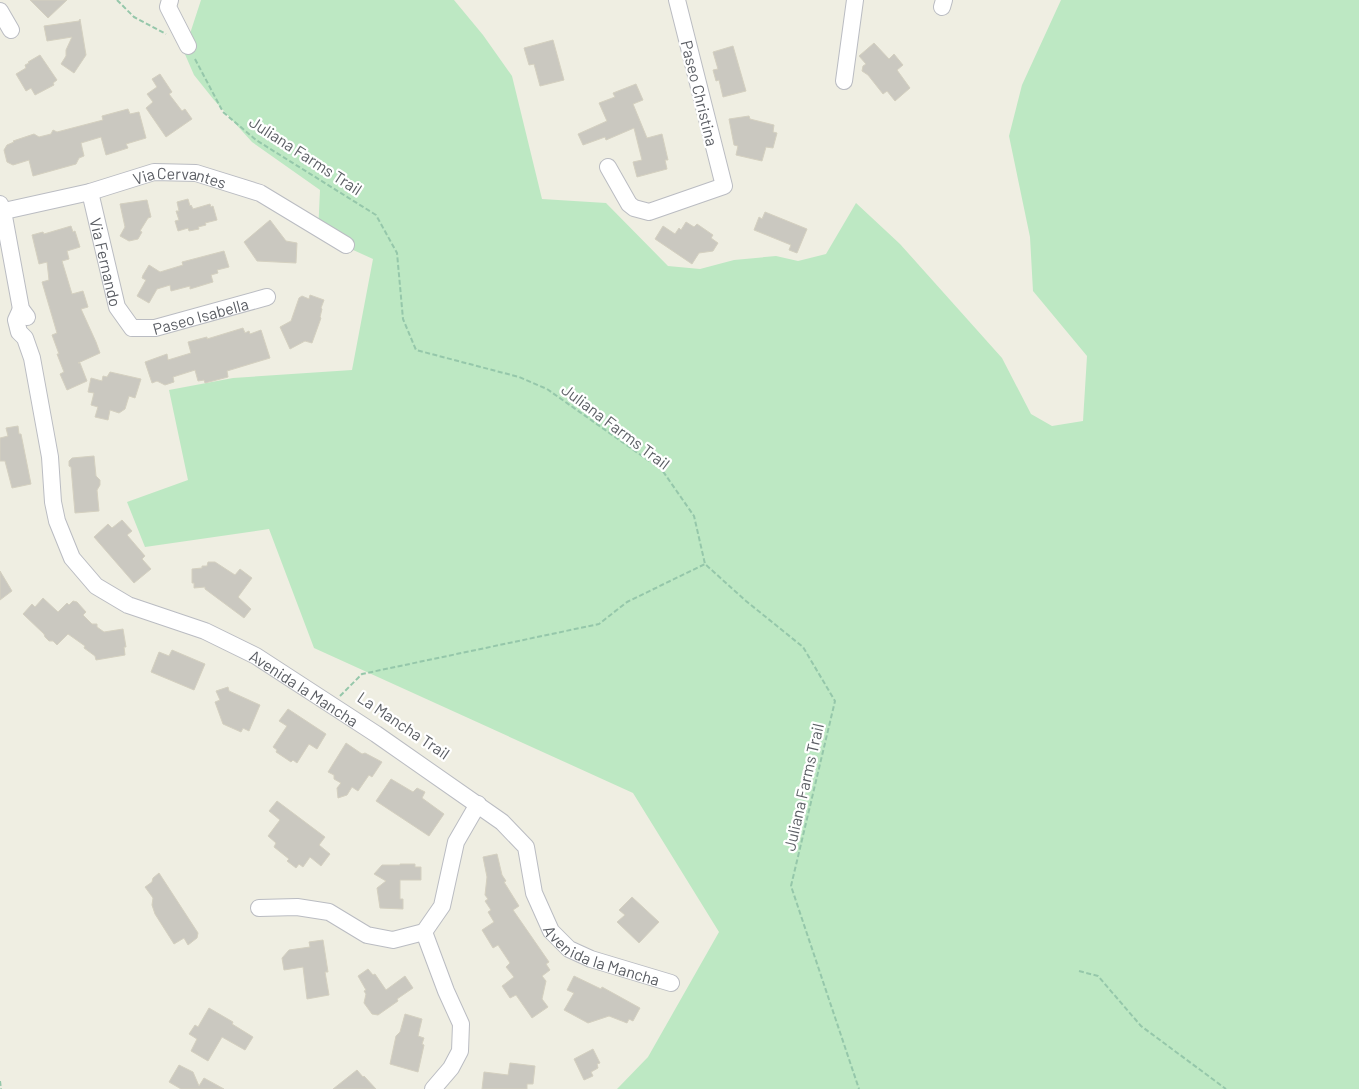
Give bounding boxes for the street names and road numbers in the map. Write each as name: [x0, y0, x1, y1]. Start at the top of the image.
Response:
street label: Paseo Christina: [678, 38, 722, 148]
street label: Juliana Farms Trail: [246, 112, 366, 198]
street label: Via Cervantes: [130, 162, 229, 191]
street label: Via Fernando: [87, 216, 126, 308]
street label: Paseo Isabella: [150, 293, 250, 338]
street label: Juliana Farms Trail: [558, 379, 674, 473]
street label: Avenida la Mancha: [247, 645, 362, 730]
street label: La Mancha Trail: [354, 687, 454, 763]
street label: Juliana Farms Trail: [779, 721, 827, 853]
street label: Avenida la Mancha: [540, 922, 662, 989]

